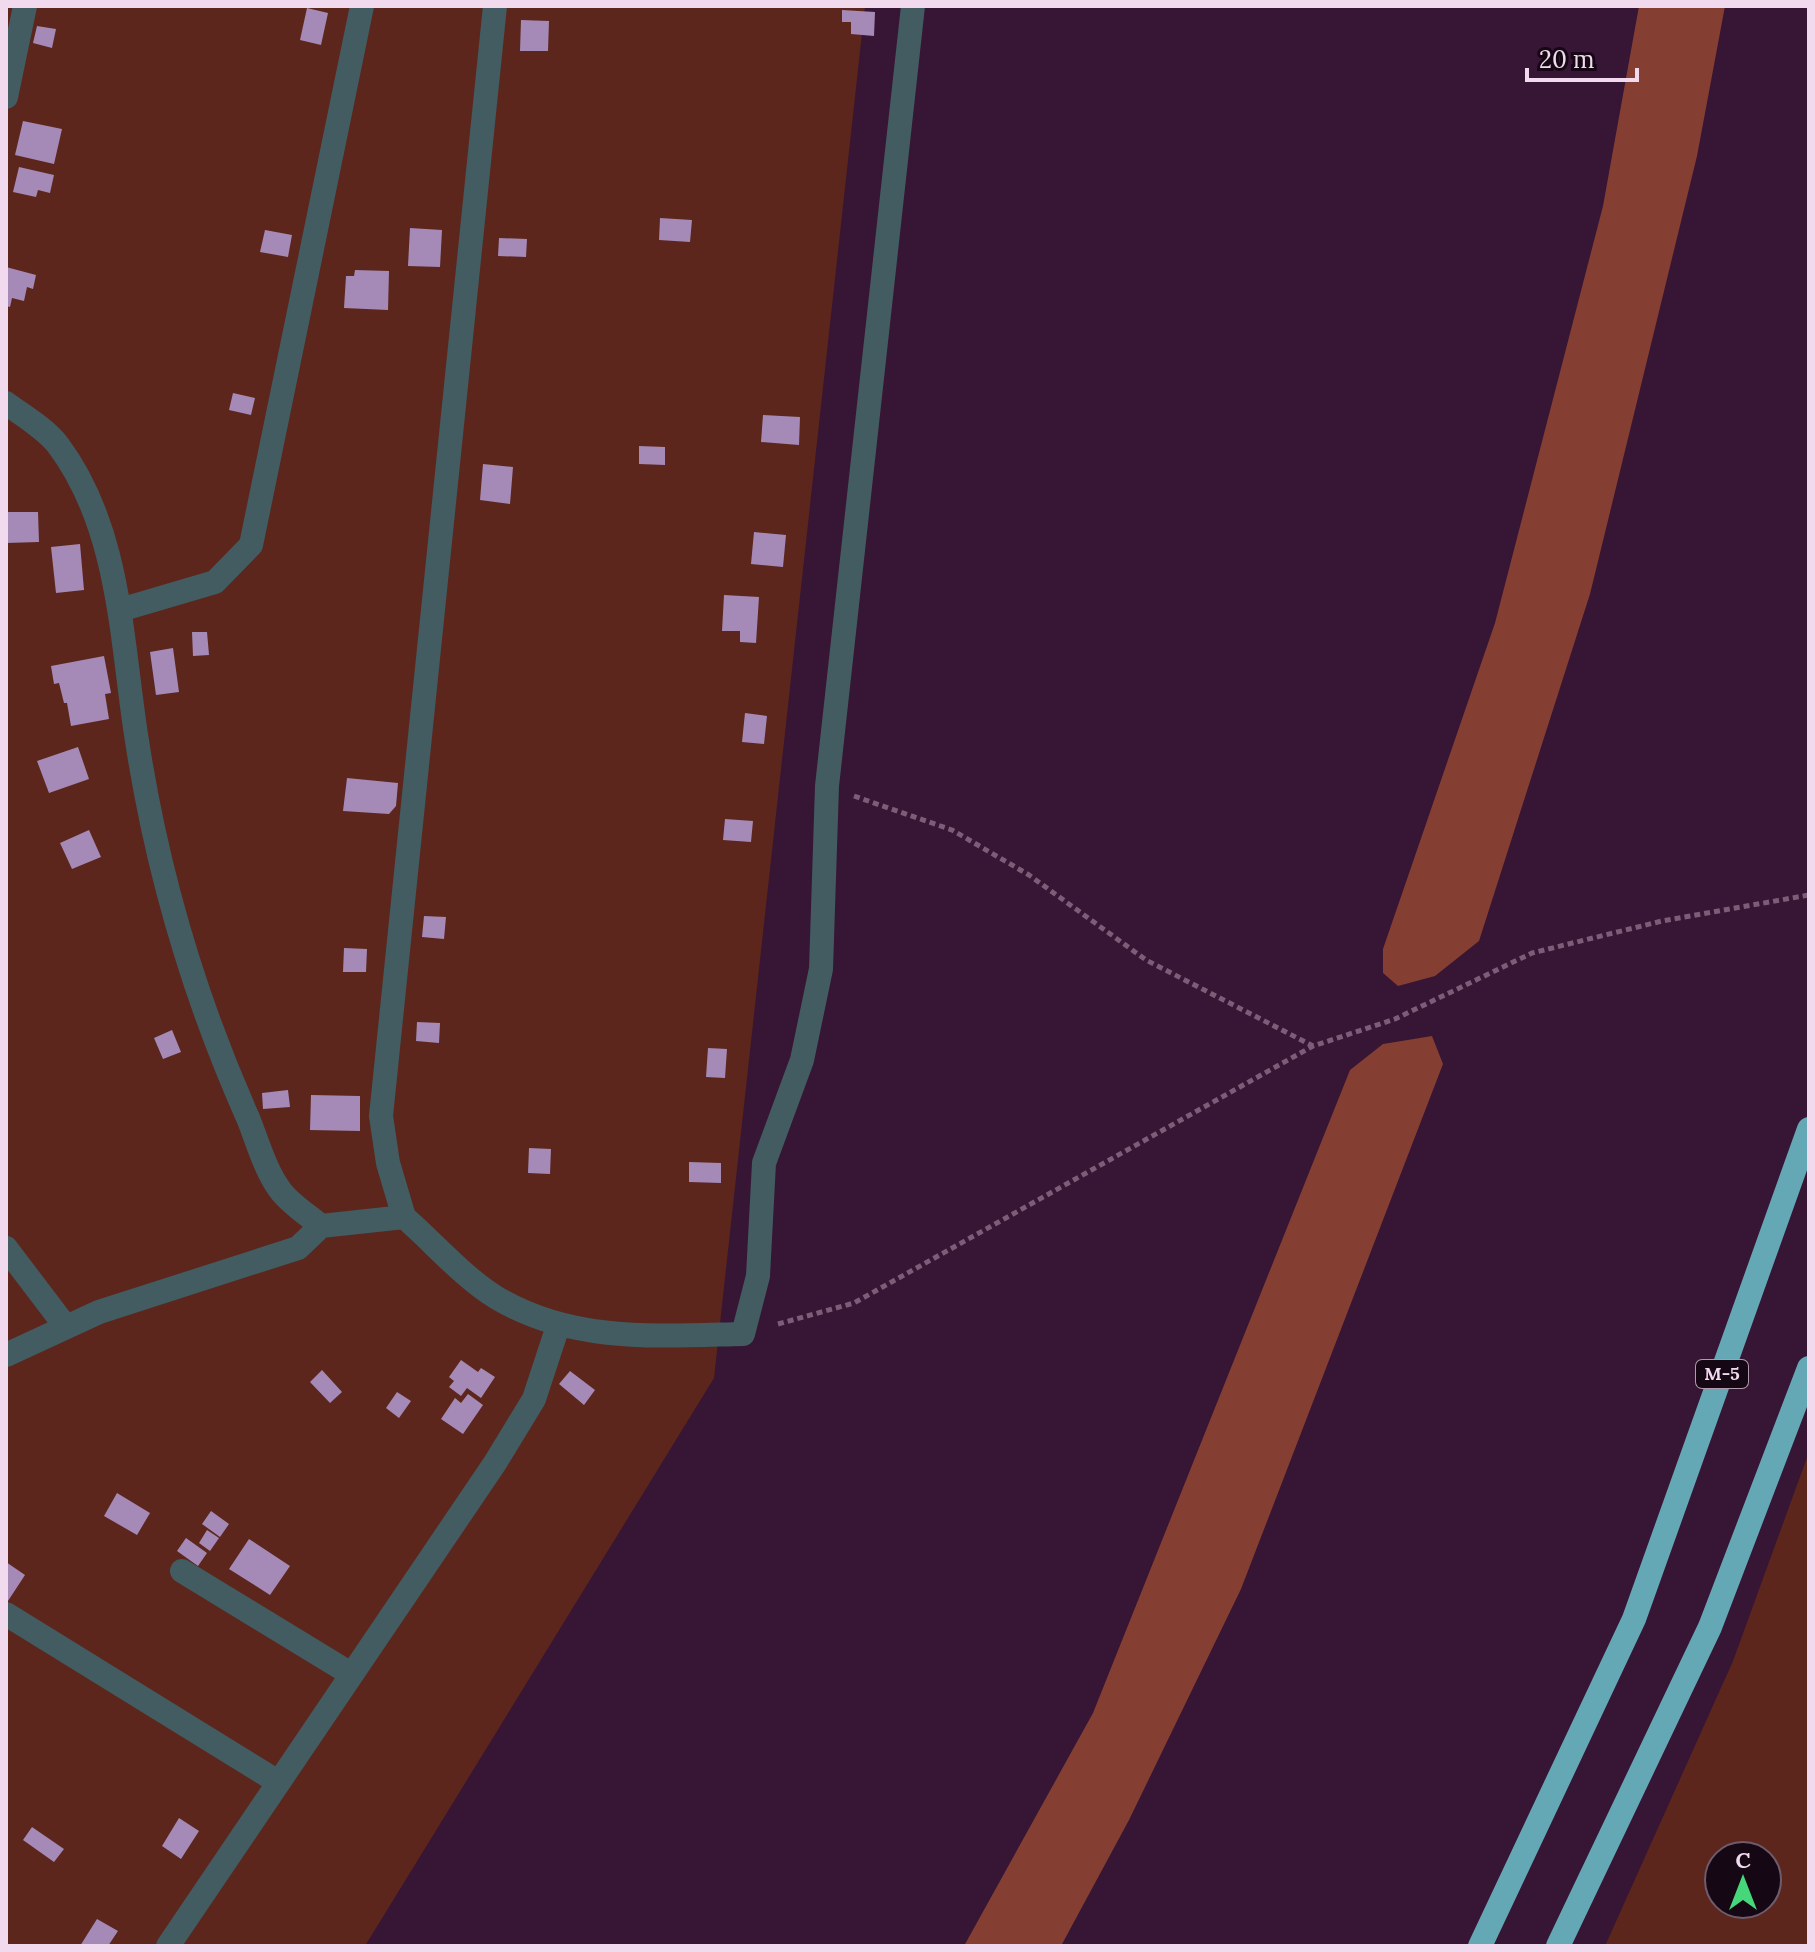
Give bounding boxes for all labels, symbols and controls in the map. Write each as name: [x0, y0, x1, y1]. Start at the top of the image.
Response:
scale bar: [1527, 32, 1637, 82]
text: 20 m: [1539, 44, 1595, 75]
road number: М-5: [1696, 1360, 1748, 1388]
north arrow: [1703, 1840, 1783, 1920]
text: С: [1735, 1846, 1751, 1874]

